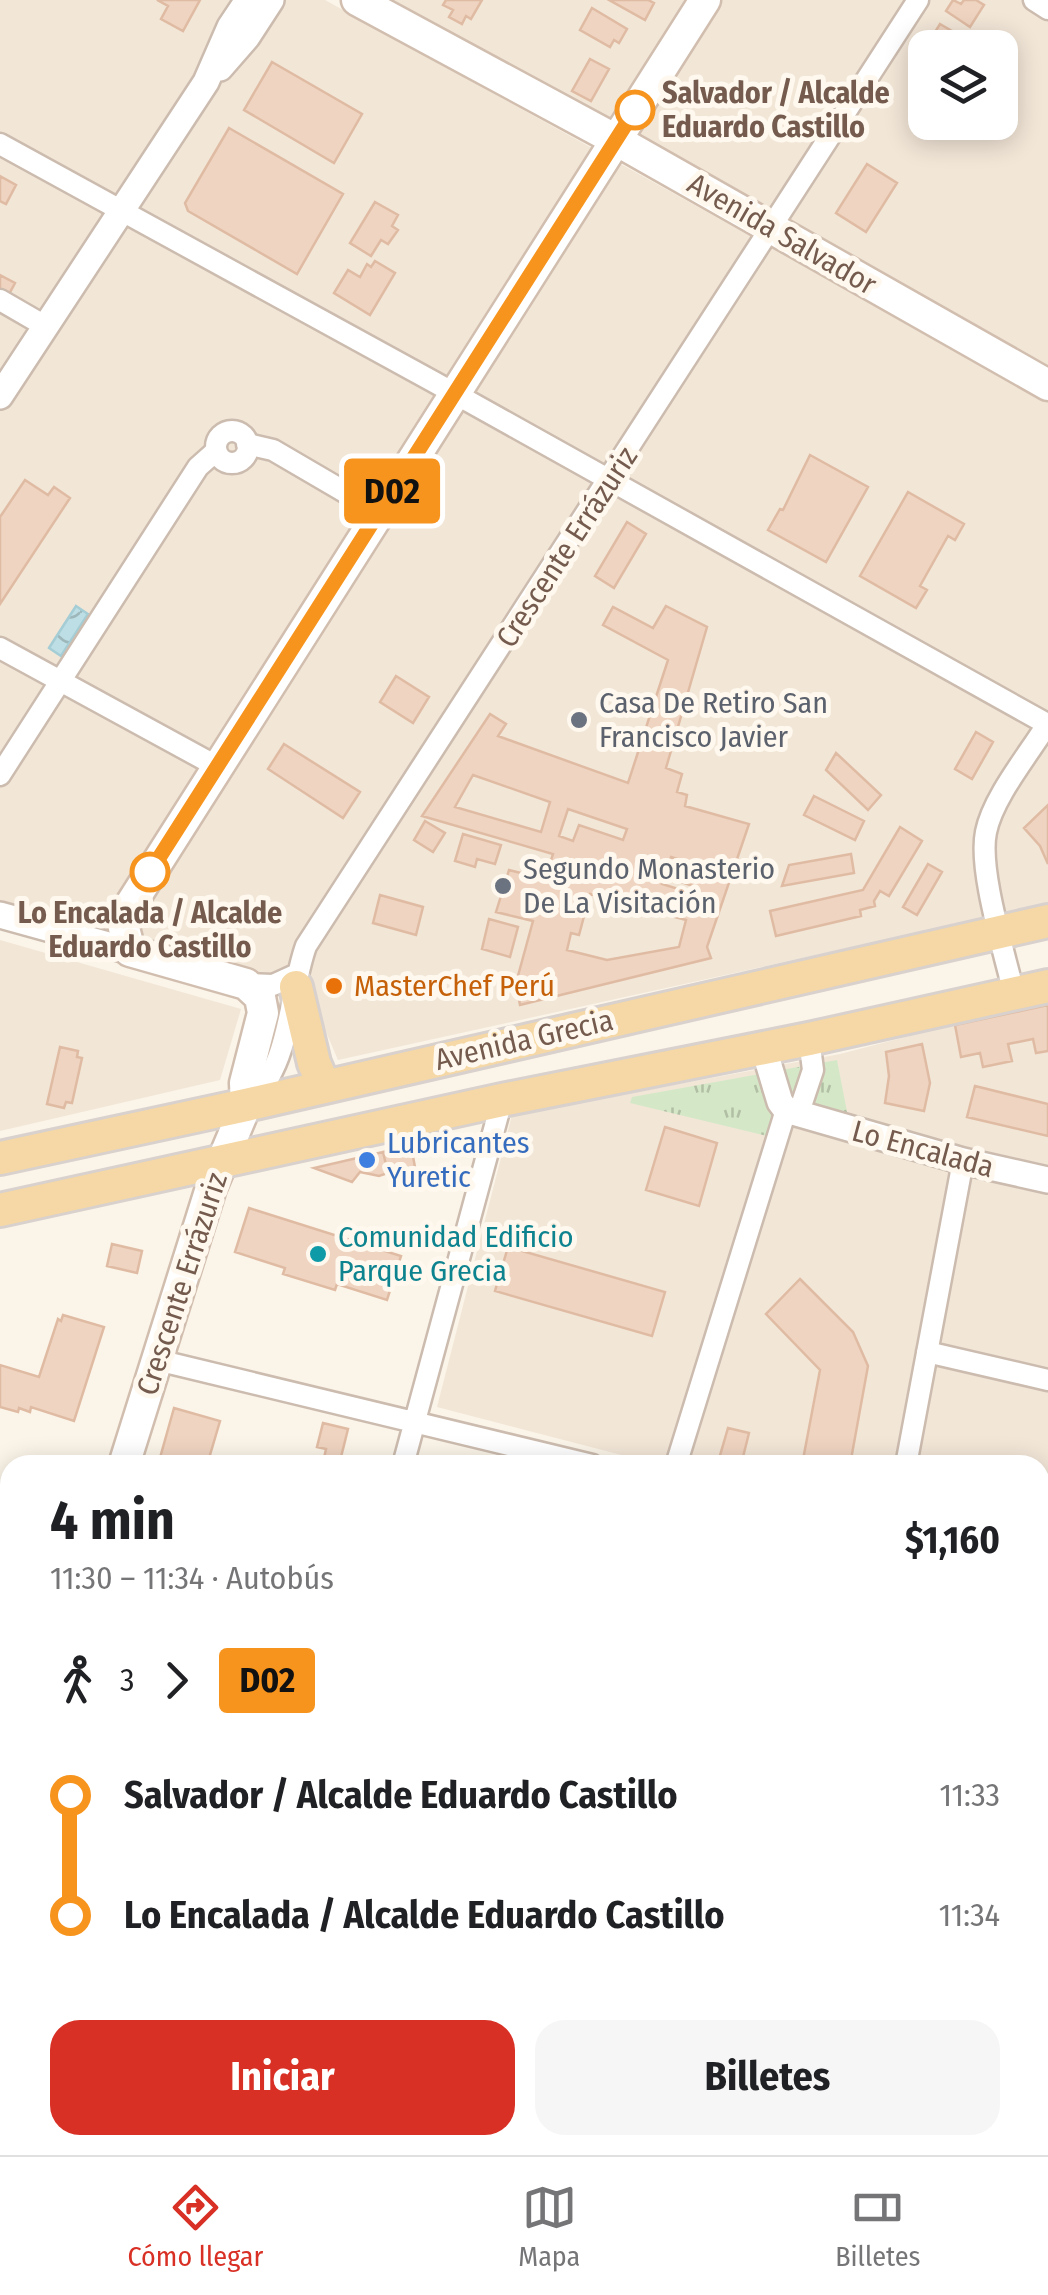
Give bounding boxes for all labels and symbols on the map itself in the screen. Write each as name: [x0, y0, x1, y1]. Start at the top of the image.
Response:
place label: Salvador / Alcalde Eduardo Castillo: [662, 75, 890, 145]
marker: Salvador / Alcalde Eduardo Castillo: [616, 91, 654, 129]
street label: Avenida Salvador: [681, 165, 883, 303]
street label: Crescente Errázuriz: [489, 440, 645, 654]
line badge: D02: [334, 458, 450, 524]
place label: Casa De Retiro San Francisco Javier: [599, 685, 828, 755]
marker: Casa De Retiro San Francisco Javier: [568, 709, 590, 731]
place label: Segundo Monasterio De La Visitación: [523, 851, 775, 921]
marker: Lo Encalada / Alcalde Eduardo Castillo: [131, 853, 169, 891]
marker: Segundo Monasterio De La Visitación: [492, 875, 514, 897]
place label: Lo Encalada / Alcalde Eduardo Castillo: [18, 895, 282, 965]
place label: MasterChef Perú: [354, 968, 555, 1004]
marker: MasterChef Perú: [323, 975, 345, 997]
street label: Avenida Grecia: [431, 1002, 617, 1078]
street label: Lo Encalada: [848, 1113, 998, 1185]
place label: Lubricantes Yuretic: [387, 1125, 530, 1195]
marker: Lubricantes Yuretic: [356, 1149, 378, 1171]
street label: Crescente Errázuriz: [129, 1168, 235, 1400]
place label: Comunidad Edificio Parque Grecia: [338, 1219, 573, 1289]
marker: Comunidad Edificio Parque Grecia: [307, 1243, 329, 1265]

